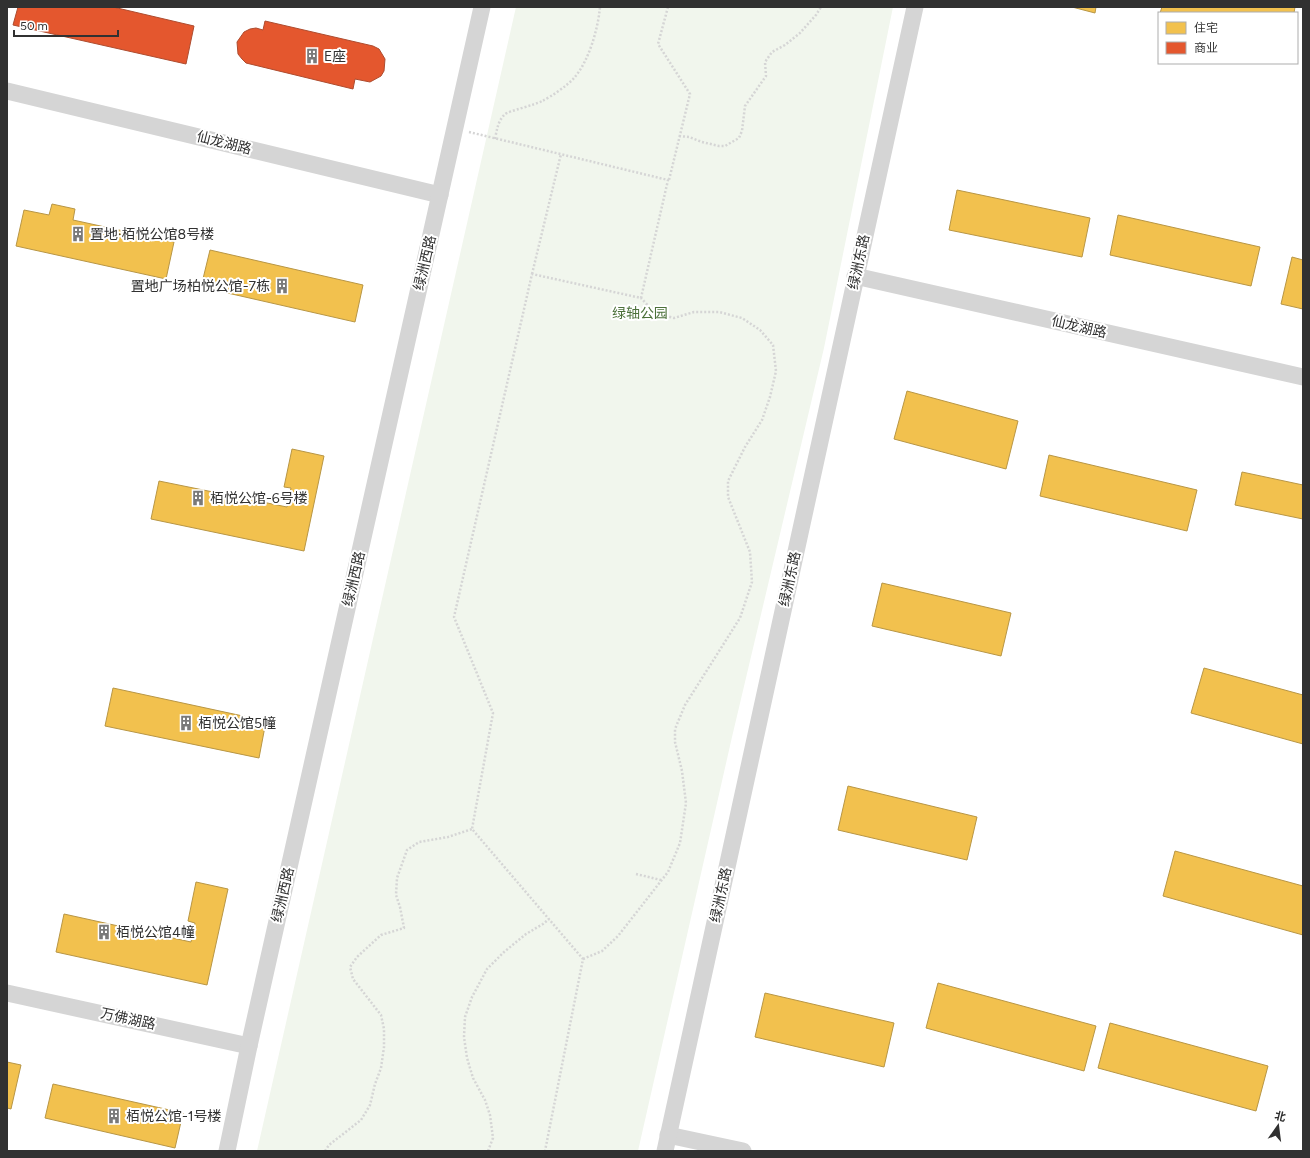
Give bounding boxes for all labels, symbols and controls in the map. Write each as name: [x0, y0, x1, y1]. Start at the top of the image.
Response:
scale bar: [14, 12, 118, 38]
legend: [1158, 12, 1298, 64]
text: 50 m: [20, 19, 48, 33]
text: 住宅: [1194, 21, 1218, 35]
text: 商业: [1194, 41, 1218, 55]
building icon: E座: [303, 47, 321, 65]
place label: E座: [324, 48, 346, 65]
street label: 仙龙湖路: [195, 128, 253, 158]
building icon: 置地·栢悦公馆8号楼: [69, 225, 87, 243]
place label: 置地·栢悦公馆8号楼: [90, 226, 214, 243]
street label: 绿洲东路: [845, 233, 873, 291]
street label: 绿洲西路: [410, 234, 440, 292]
building icon: 置地广场柏悦公馆-7栋: [273, 277, 291, 295]
place label: 置地广场柏悦公馆-7栋: [131, 278, 270, 295]
park label: 绿轴公园: [612, 305, 668, 322]
street label: 仙龙湖路: [1050, 312, 1108, 342]
building icon: 栢悦公馆-6号楼: [189, 489, 207, 507]
place label: 栢悦公馆-6号楼: [210, 490, 308, 507]
street label: 绿洲西路: [339, 550, 369, 608]
street label: 绿洲东路: [776, 550, 804, 608]
building icon: 栢悦公馆5幢: [177, 714, 195, 732]
place label: 栢悦公馆5幢: [198, 715, 276, 732]
street label: 绿洲西路: [268, 866, 298, 924]
street label: 绿洲东路: [707, 866, 735, 924]
building icon: 栢悦公馆4幢: [95, 923, 113, 941]
place label: 栢悦公馆4幢: [116, 924, 195, 941]
street label: 万佛湖路: [99, 1005, 157, 1033]
north arrow: [1258, 1106, 1298, 1146]
building icon: 栢悦公馆-1号楼: [105, 1107, 123, 1125]
place label: 栢悦公馆-1号楼: [126, 1108, 222, 1125]
text: 北: [1273, 1109, 1287, 1124]

